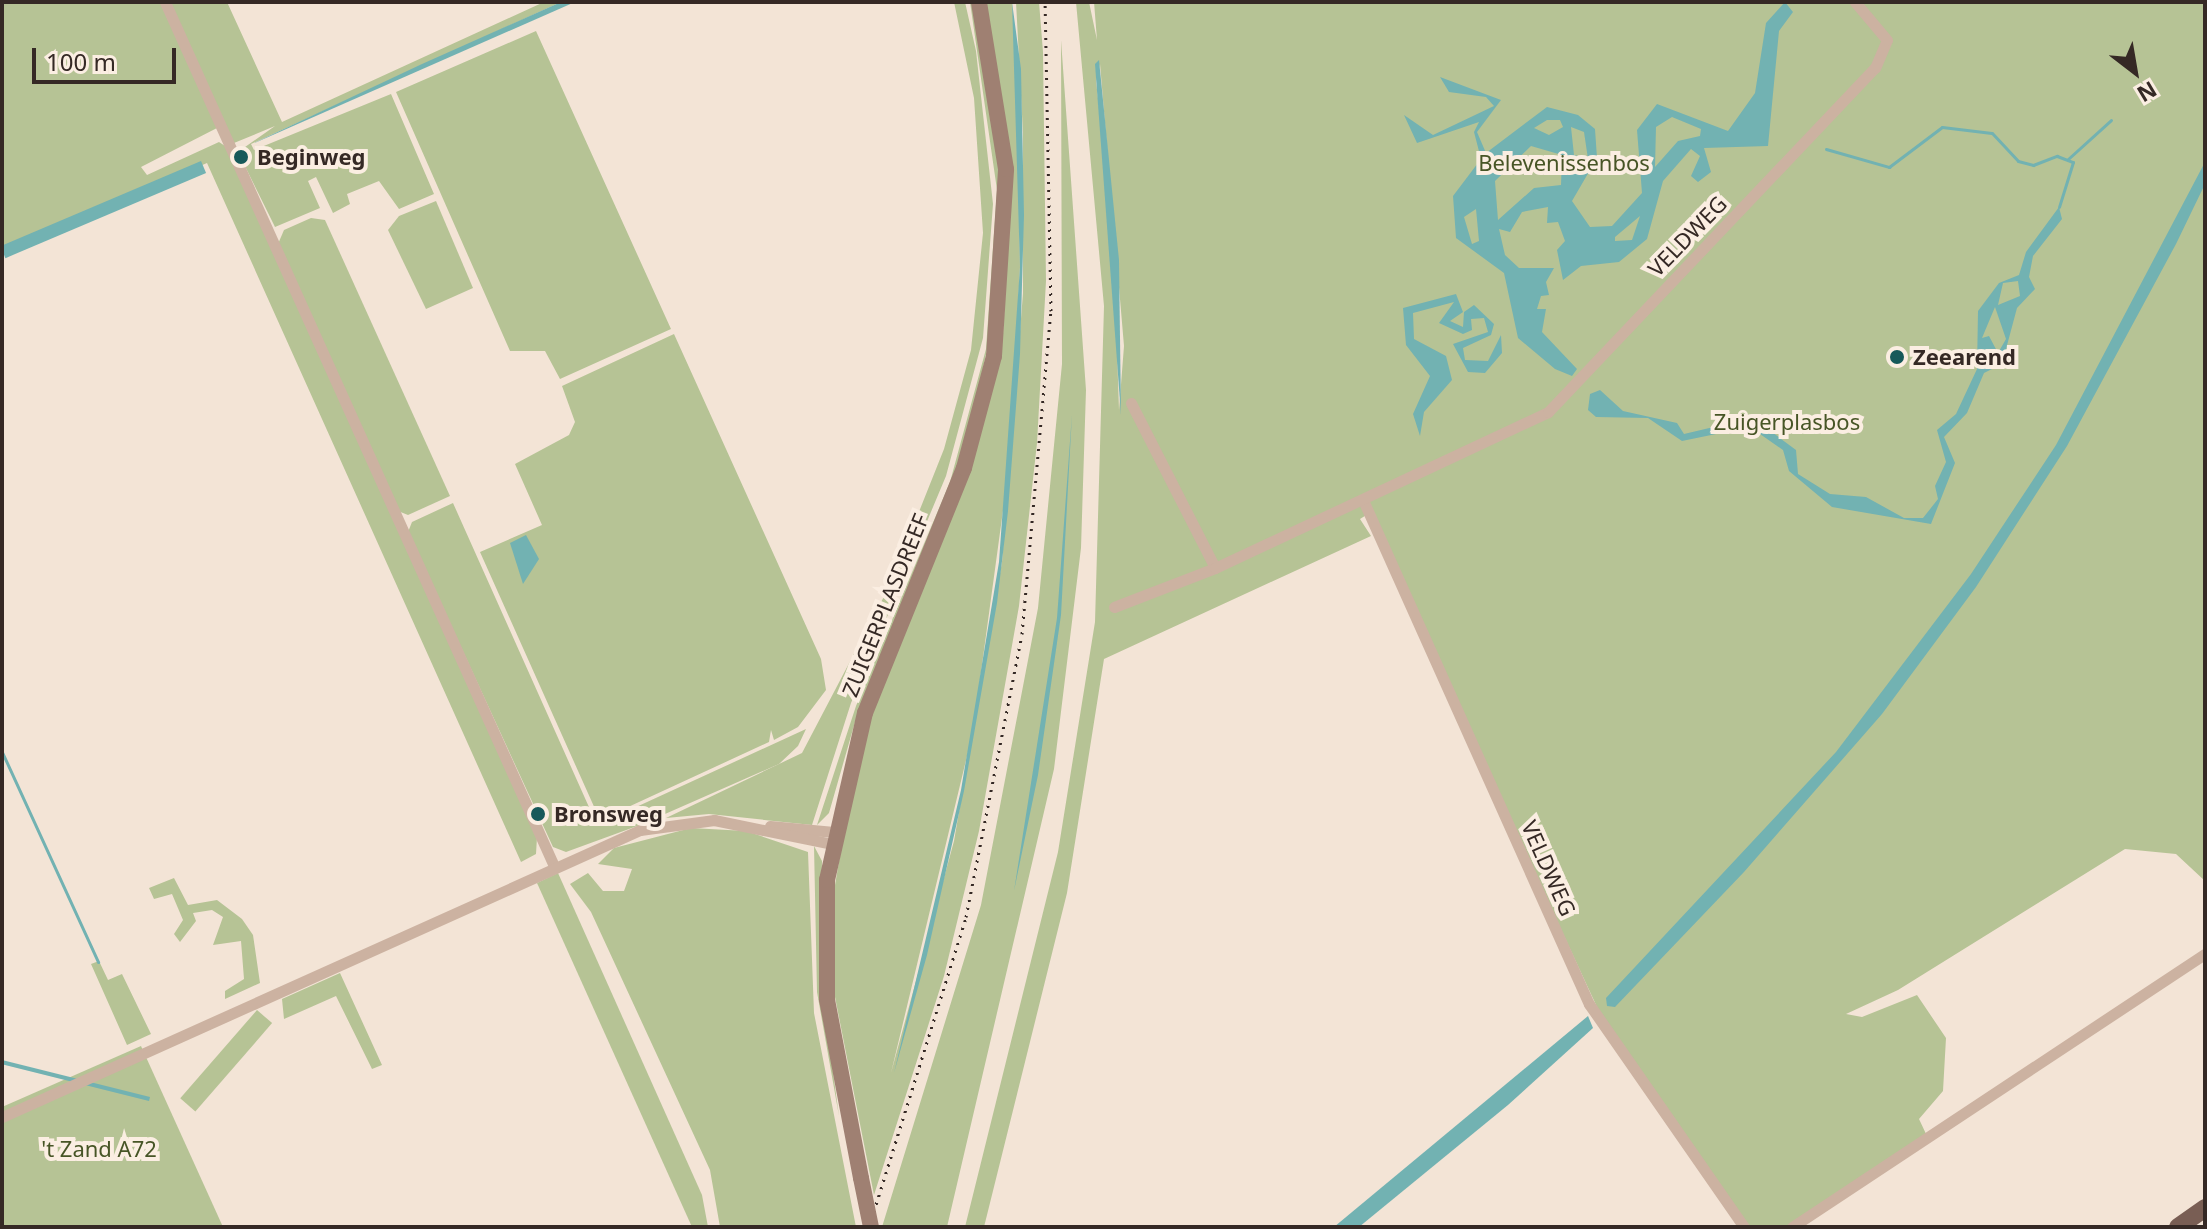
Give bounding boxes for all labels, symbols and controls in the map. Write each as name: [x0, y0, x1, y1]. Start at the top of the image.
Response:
scale bar: [36, 32, 180, 82]
north arrow: [2095, 32, 2175, 112]
text: 100 m: [46, 45, 116, 78]
text: N: [2132, 75, 2163, 110]
place label: Beginweg: [257, 144, 365, 170]
marker: Beginweg: [232, 148, 250, 166]
park label: Belevenissenbos: [1478, 150, 1650, 176]
street label: VELDWEG: [1642, 190, 1732, 282]
place label: Zeearend: [1913, 344, 2016, 370]
marker: Zeearend: [1888, 348, 1906, 366]
park label: Zuigerplasbos: [1714, 409, 1860, 435]
street label: ZUIGERPLASDREEF: [836, 510, 934, 700]
place label: Bronsweg: [554, 801, 663, 827]
marker: Bronsweg: [529, 805, 547, 823]
street label: VELDWEG: [1516, 816, 1582, 920]
park label: 't Zand A72: [41, 1136, 157, 1162]

